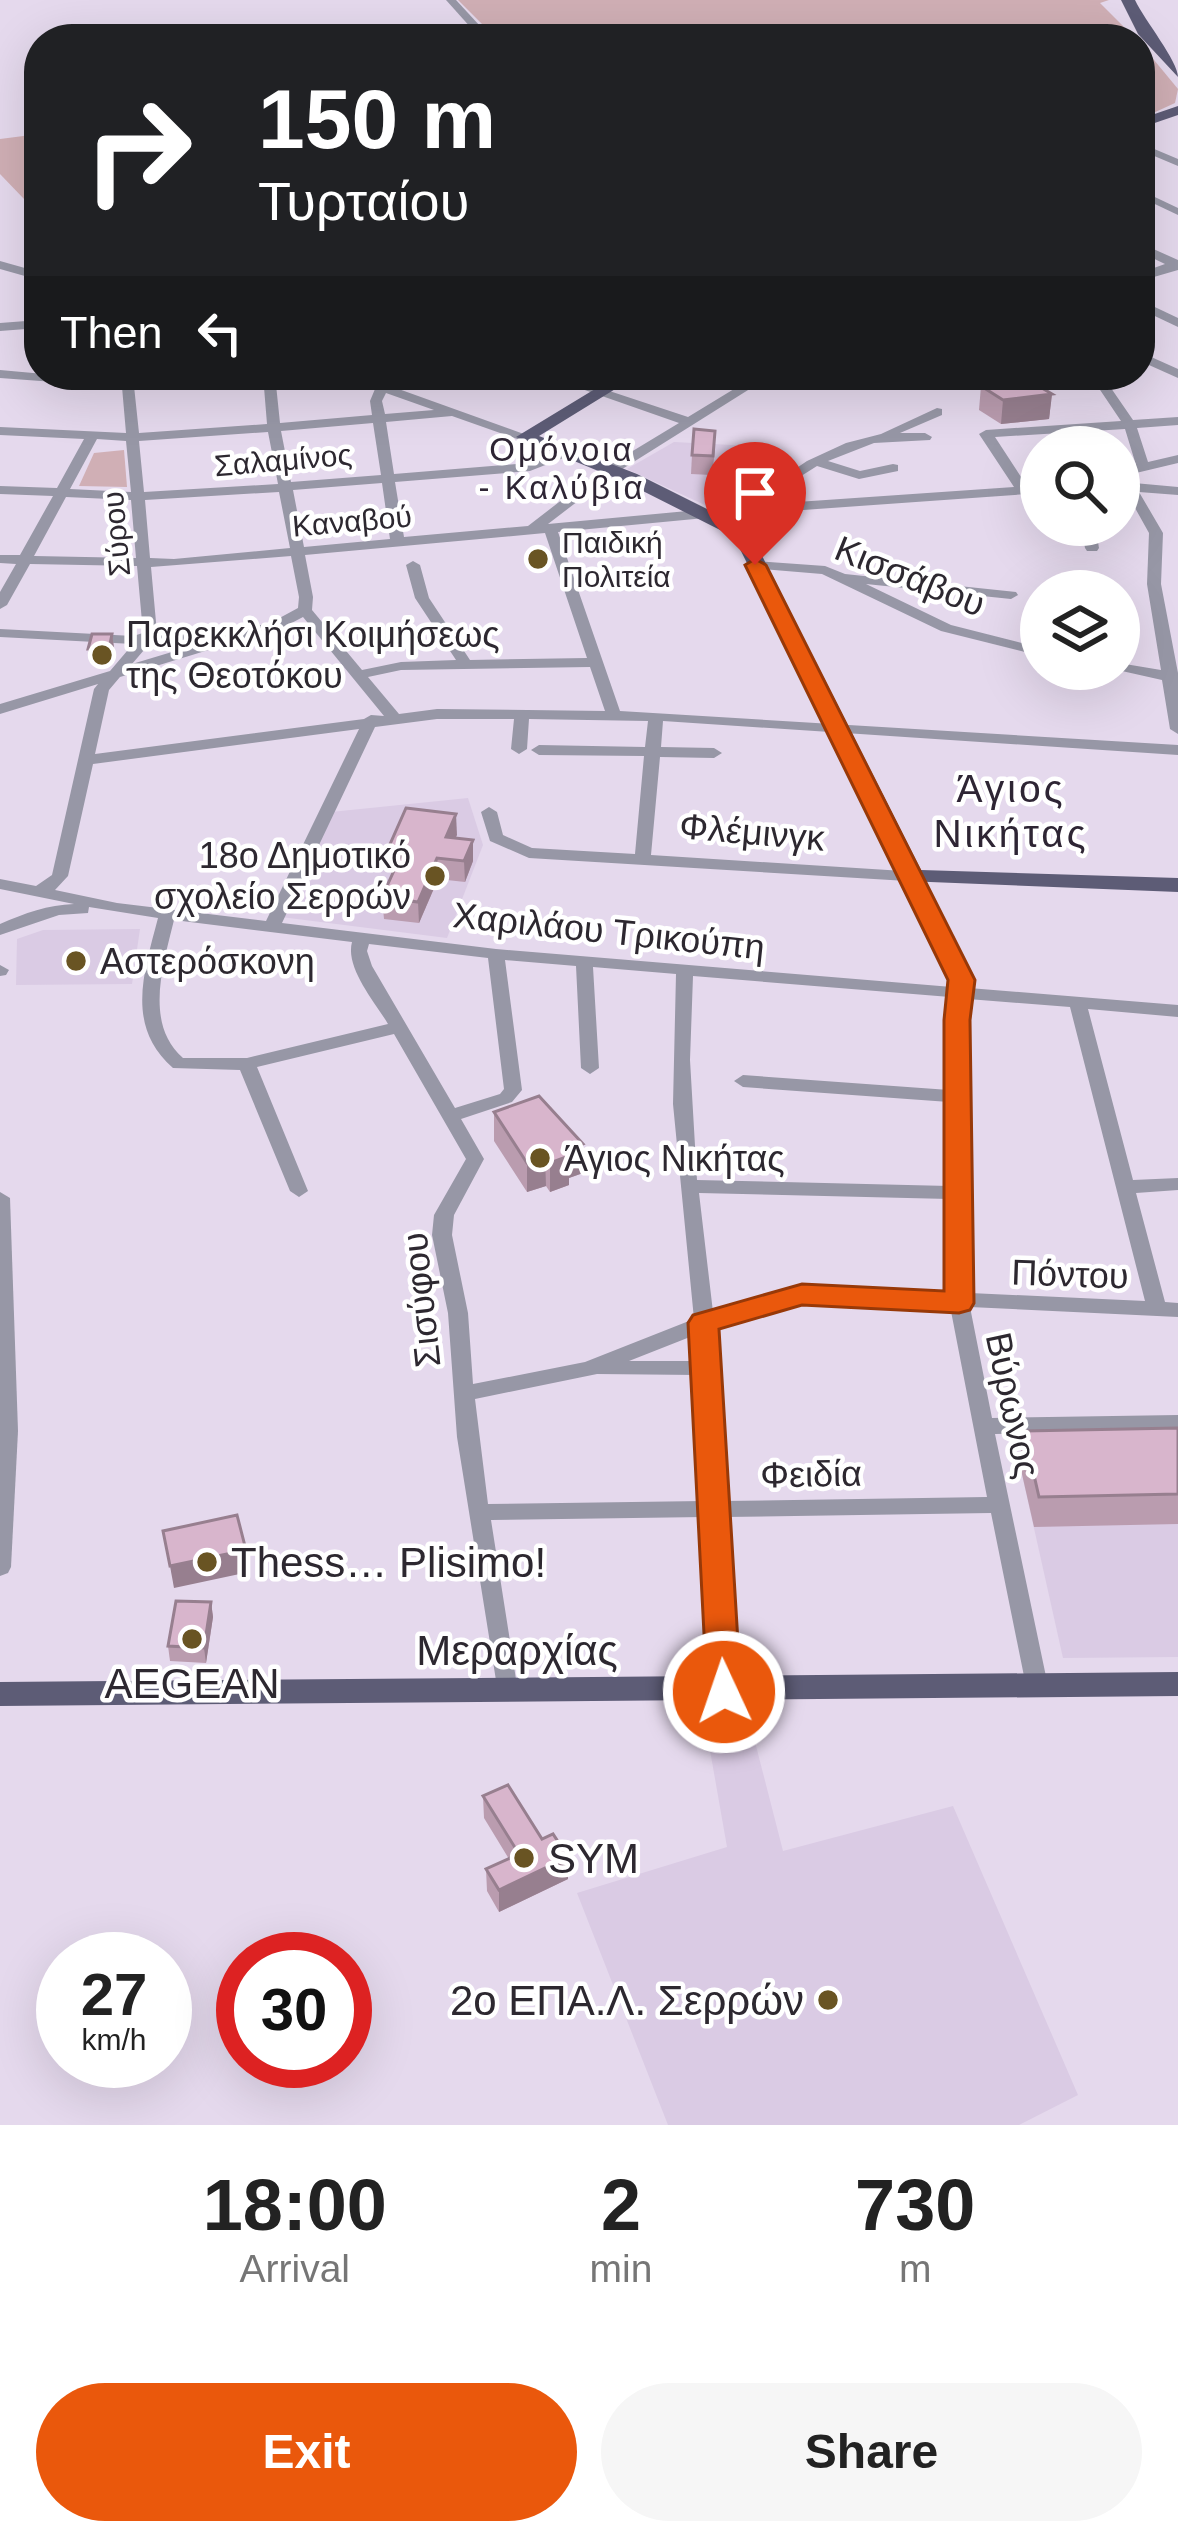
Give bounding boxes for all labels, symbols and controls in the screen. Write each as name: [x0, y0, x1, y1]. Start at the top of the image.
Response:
icon: right: [60, 72, 216, 228]
text: 150 m: [258, 72, 496, 166]
text: Τυρταίου: [258, 171, 469, 231]
icon: left: [187, 300, 253, 366]
text: Then: [60, 307, 163, 358]
map controls: [1020, 426, 1140, 690]
button: search: [1020, 426, 1140, 546]
district label: Ομόνοια - Καλύβια: [479, 431, 646, 506]
street label: Σαλαμίνος: [213, 438, 353, 482]
pin: [704, 442, 806, 565]
icon: arrive: [722, 460, 788, 526]
street label: Σύρου: [96, 490, 136, 578]
street label: Καναβού: [291, 499, 413, 543]
place label: Παιδική Πολιτεία: [562, 526, 671, 593]
street label: Κισσάβου: [829, 527, 991, 625]
marker: Παιδική Πολιτεία: [525, 546, 551, 572]
button: layers: [1020, 570, 1140, 690]
place label: Παρεκκλήσι Κοιμήσεως της Θεοτόκου: [126, 614, 500, 696]
marker: Παρεκκλήσι Κοιμήσεως της Θεοτόκου: [89, 642, 115, 668]
district label: Άγιος Νικήτας: [933, 767, 1089, 855]
street label: Φλέμινγκ: [678, 805, 827, 859]
place label: 18ο Δημοτικό σχολείο Σερρών: [154, 835, 411, 917]
marker: 18ο Δημοτικό σχολείο Σερρών: [422, 863, 448, 889]
street label: Χαριλάου Τρικούπη: [451, 894, 767, 968]
place label: Αστερόσκονη: [100, 941, 315, 982]
marker: Αστερόσκονη: [63, 948, 89, 974]
place label: Άγιος Νικήτας: [564, 1138, 785, 1179]
marker: Άγιος Νικήτας: [527, 1145, 553, 1171]
street label: Σισύφου: [394, 1231, 448, 1369]
street label: Πόντου: [1011, 1251, 1129, 1297]
street label: Βύρωνος: [978, 1329, 1048, 1481]
street label: Φειδία: [760, 1453, 862, 1495]
place label: Thess… Plisimo!: [231, 1539, 546, 1586]
marker: Thess… Plisimo!: [194, 1549, 220, 1575]
marker: AEGEAN: [179, 1626, 205, 1652]
street label: Μεραρχίας: [416, 1627, 618, 1674]
position arrow: [661, 1629, 787, 1755]
place label: AEGEAN: [104, 1660, 280, 1707]
place label: SYM: [548, 1835, 639, 1882]
marker: SYM: [511, 1845, 537, 1871]
speed limit sign: 30: [216, 1932, 372, 2088]
text: 27: [81, 1961, 147, 2028]
place label: 2ο ΕΠΑ.Λ. Σερρών: [450, 1977, 804, 2024]
marker: 2ο ΕΠΑ.Λ. Σερρών: [815, 1987, 841, 2013]
text: km/h: [81, 2023, 147, 2056]
text: 18:00: [203, 2165, 387, 2245]
text: 2: [601, 2165, 641, 2245]
text: 730: [855, 2165, 975, 2245]
text: Arrival: [240, 2247, 350, 2290]
text: min: [590, 2247, 652, 2290]
text: m: [899, 2247, 931, 2290]
button: Exit: [36, 2383, 577, 2521]
button: Share: [601, 2383, 1142, 2521]

